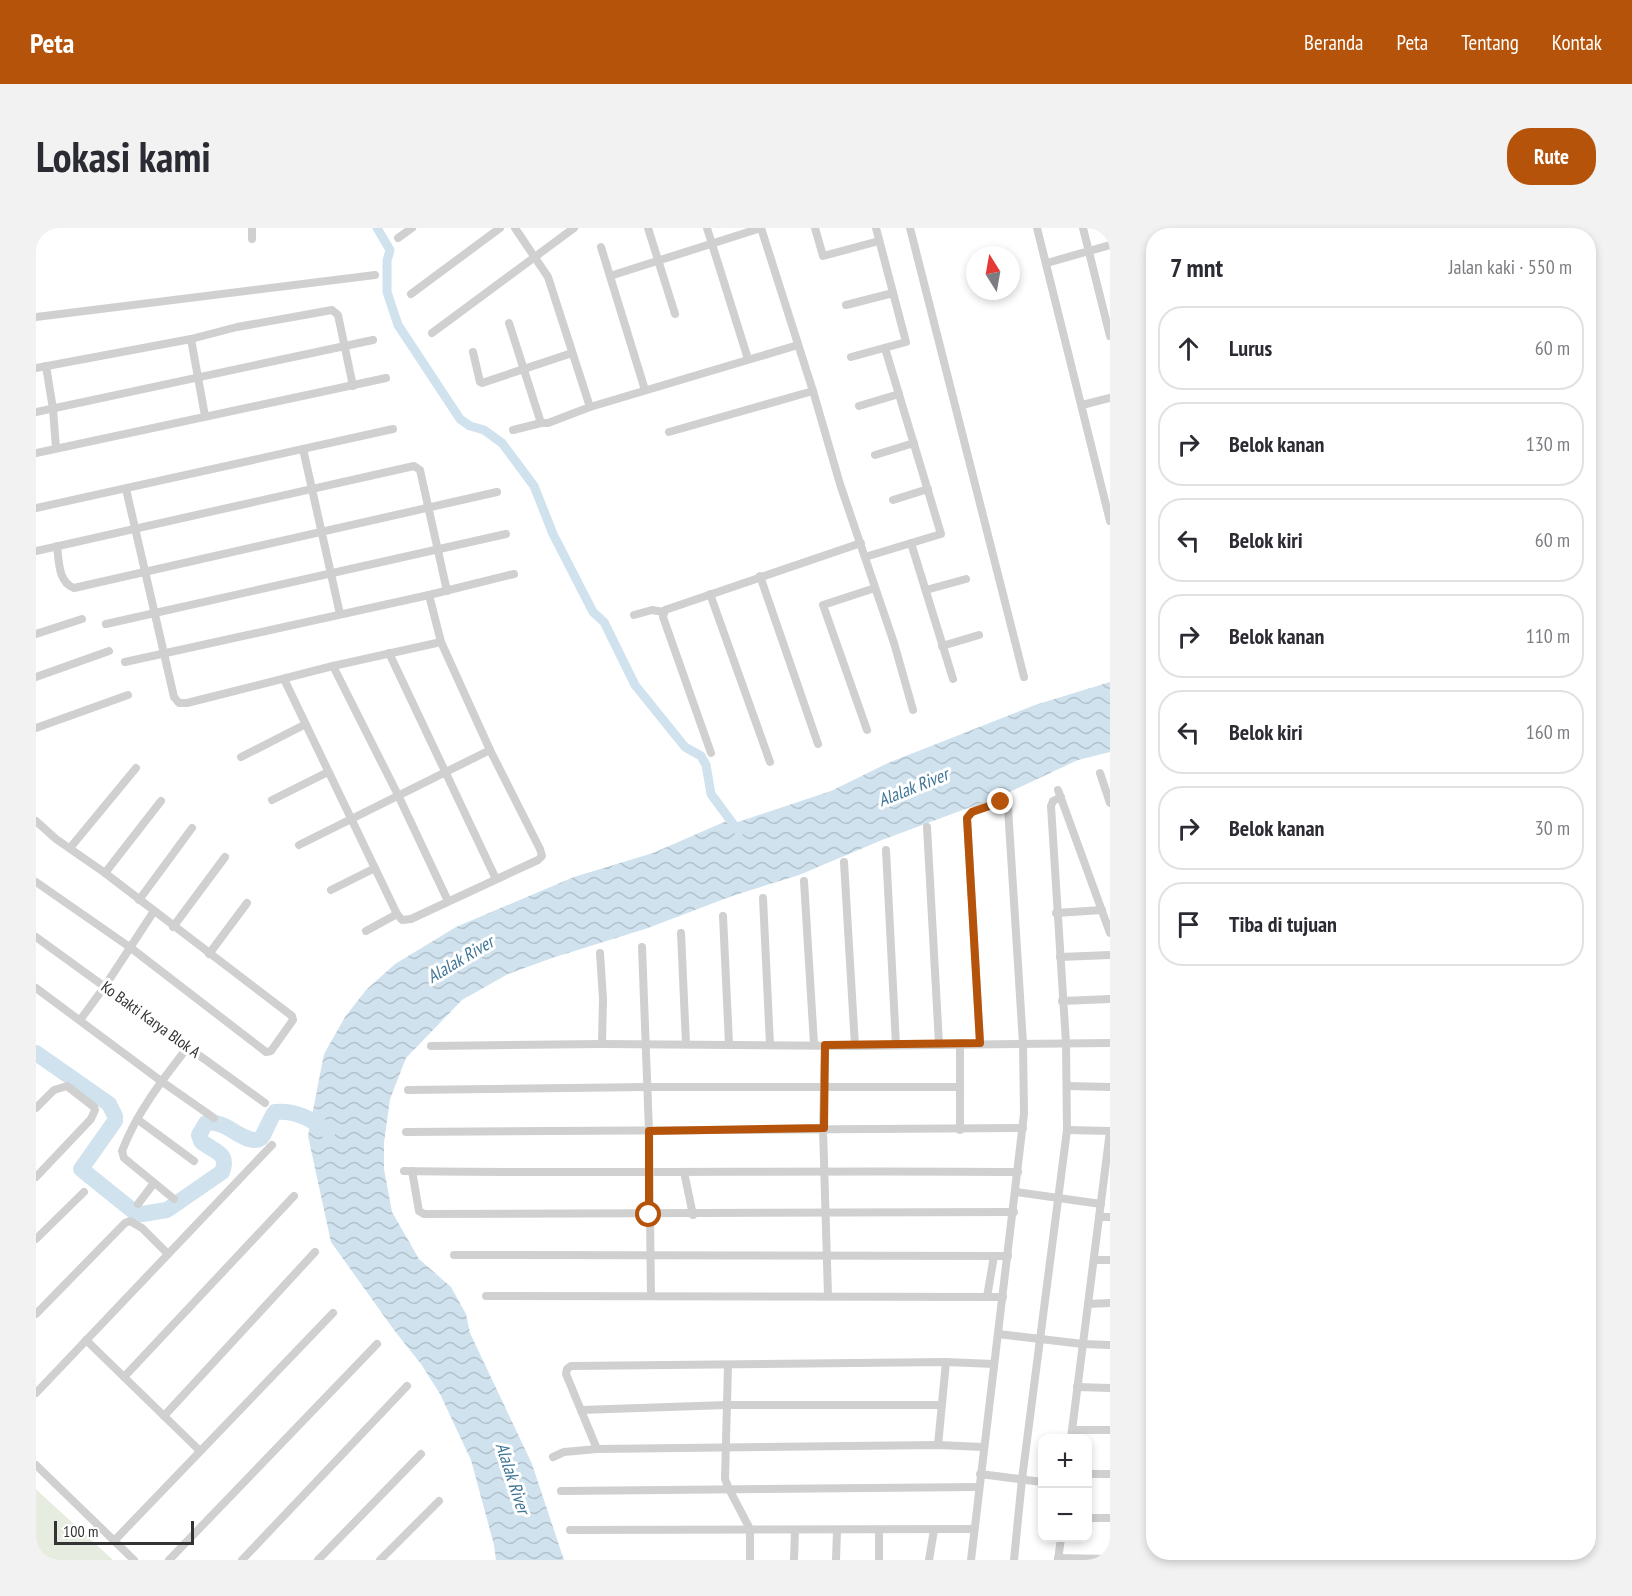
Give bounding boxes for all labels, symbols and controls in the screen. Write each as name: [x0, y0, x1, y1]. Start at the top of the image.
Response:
text: Peta: [30, 24, 74, 61]
text: Beranda: [1304, 29, 1364, 56]
text: Peta: [1397, 29, 1428, 56]
text: Tentang: [1461, 29, 1519, 56]
text: Kontak: [1552, 29, 1602, 56]
button: Rute: [1507, 128, 1596, 185]
text: Lokasi kami: [36, 129, 211, 184]
north arrow: [966, 246, 1020, 300]
text: 7 mnt: [1170, 251, 1223, 284]
text: Jalan kaki · 550 m: [1449, 254, 1572, 280]
icon: ahead: [1172, 332, 1205, 365]
text: Lurus: [1229, 334, 1272, 362]
text: 60 m: [1535, 335, 1570, 361]
icon: right: [1172, 428, 1205, 461]
text: Belok kanan: [1229, 430, 1324, 458]
text: 130 m: [1526, 431, 1570, 457]
icon: left: [1172, 524, 1205, 557]
text: Belok kiri: [1229, 526, 1303, 554]
text: 60 m: [1535, 527, 1570, 553]
icon: right: [1172, 620, 1205, 653]
text: Belok kanan: [1229, 622, 1324, 650]
text: 110 m: [1526, 623, 1570, 649]
icon: left: [1172, 716, 1205, 749]
text: Belok kiri: [1229, 718, 1303, 746]
text: 160 m: [1526, 719, 1570, 745]
water label: Alalak River: [875, 761, 954, 811]
route end: [987, 788, 1013, 814]
icon: right: [1172, 812, 1205, 845]
text: Belok kanan: [1229, 814, 1324, 842]
text: 30 m: [1535, 815, 1570, 841]
icon: arrive: [1172, 908, 1205, 941]
text: Tiba di tujuan: [1229, 910, 1337, 938]
water label: Alalak River: [423, 929, 500, 988]
street label: Ko Bakti Karya Blok A: [98, 976, 205, 1062]
route start: [635, 1201, 661, 1227]
map controls: [1038, 1434, 1092, 1542]
button: +: [1038, 1434, 1092, 1488]
water label: Alalak River: [491, 1439, 536, 1519]
button: −: [1038, 1488, 1092, 1542]
scale bar: [54, 1518, 194, 1546]
text: 100 m: [63, 1521, 98, 1541]

